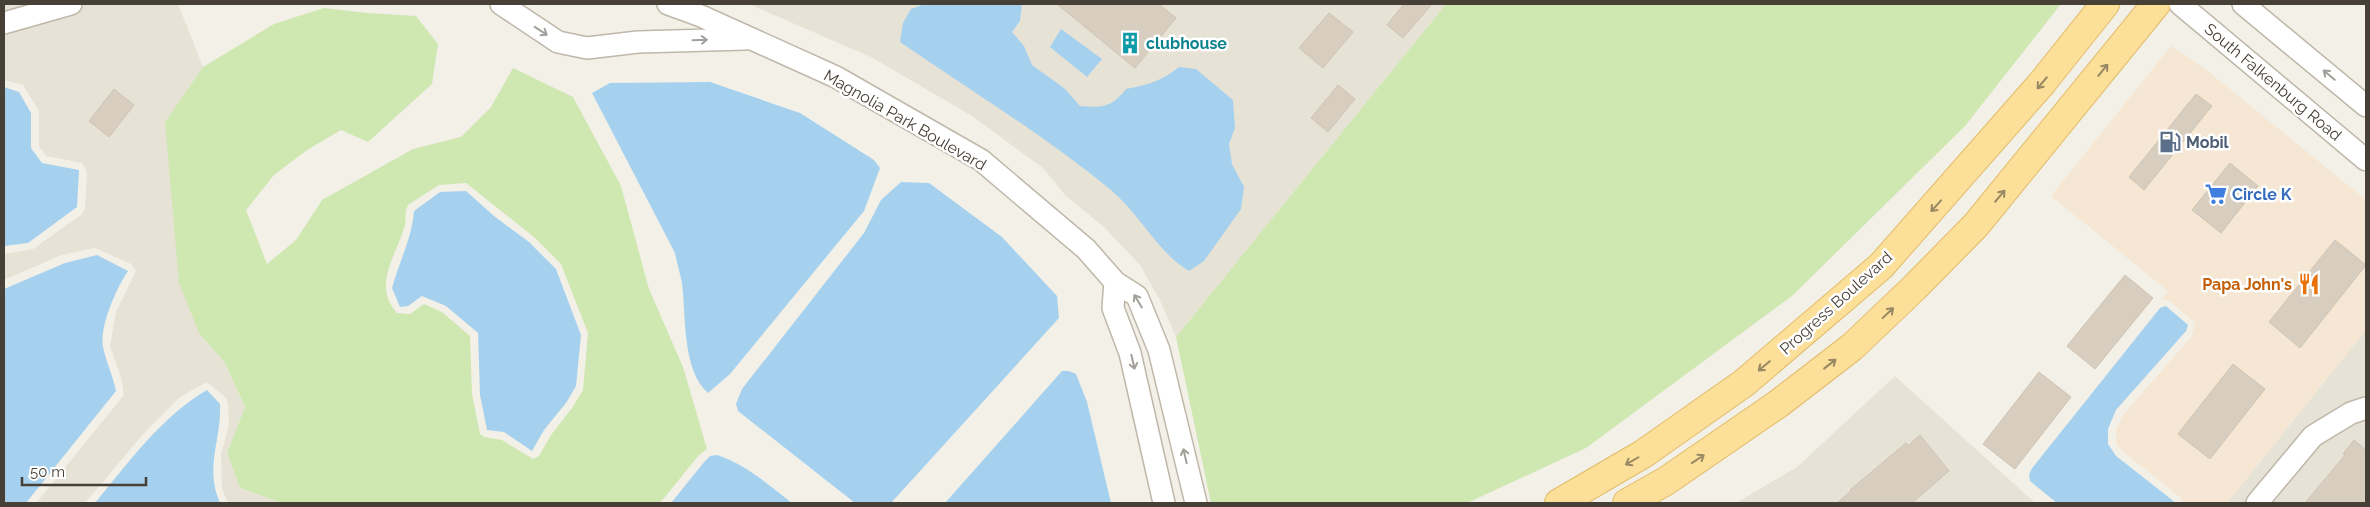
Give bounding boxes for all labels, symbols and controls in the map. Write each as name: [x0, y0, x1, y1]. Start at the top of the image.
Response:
street label: South Falkenburg Road: [2201, 19, 2345, 145]
one-way arrow: [534, 27, 548, 37]
building icon: clubhouse: [1117, 30, 1143, 56]
place label: clubhouse: [1146, 34, 1227, 53]
one-way arrow: [691, 35, 707, 45]
one-way arrow: [2097, 64, 2108, 77]
street label: Magnolia Park Boulevard: [820, 66, 990, 174]
one-way arrow: [2322, 70, 2335, 81]
one-way arrow: [2036, 76, 2047, 89]
fuel station icon: Mobil: [2157, 129, 2183, 155]
place label: Mobil: [2186, 133, 2230, 152]
supermarket icon: Circle K: [2203, 181, 2229, 207]
place label: Circle K: [2232, 185, 2292, 204]
one-way arrow: [1995, 190, 2006, 203]
one-way arrow: [1930, 199, 1941, 212]
street label: Progress Boulevard: [1776, 248, 1896, 358]
restaurant icon: Papa John's: [2296, 271, 2322, 297]
place label: Papa John's: [2202, 275, 2292, 294]
one-way arrow: [1133, 294, 1143, 309]
one-way arrow: [1881, 307, 1894, 319]
one-way arrow: [1128, 354, 1138, 370]
one-way arrow: [1823, 358, 1836, 369]
one-way arrow: [1758, 361, 1771, 372]
one-way arrow: [1180, 448, 1189, 464]
one-way arrow: [1691, 453, 1705, 464]
scale bar: [22, 454, 146, 486]
one-way arrow: [1625, 456, 1639, 466]
text: 50 m: [30, 463, 65, 481]

